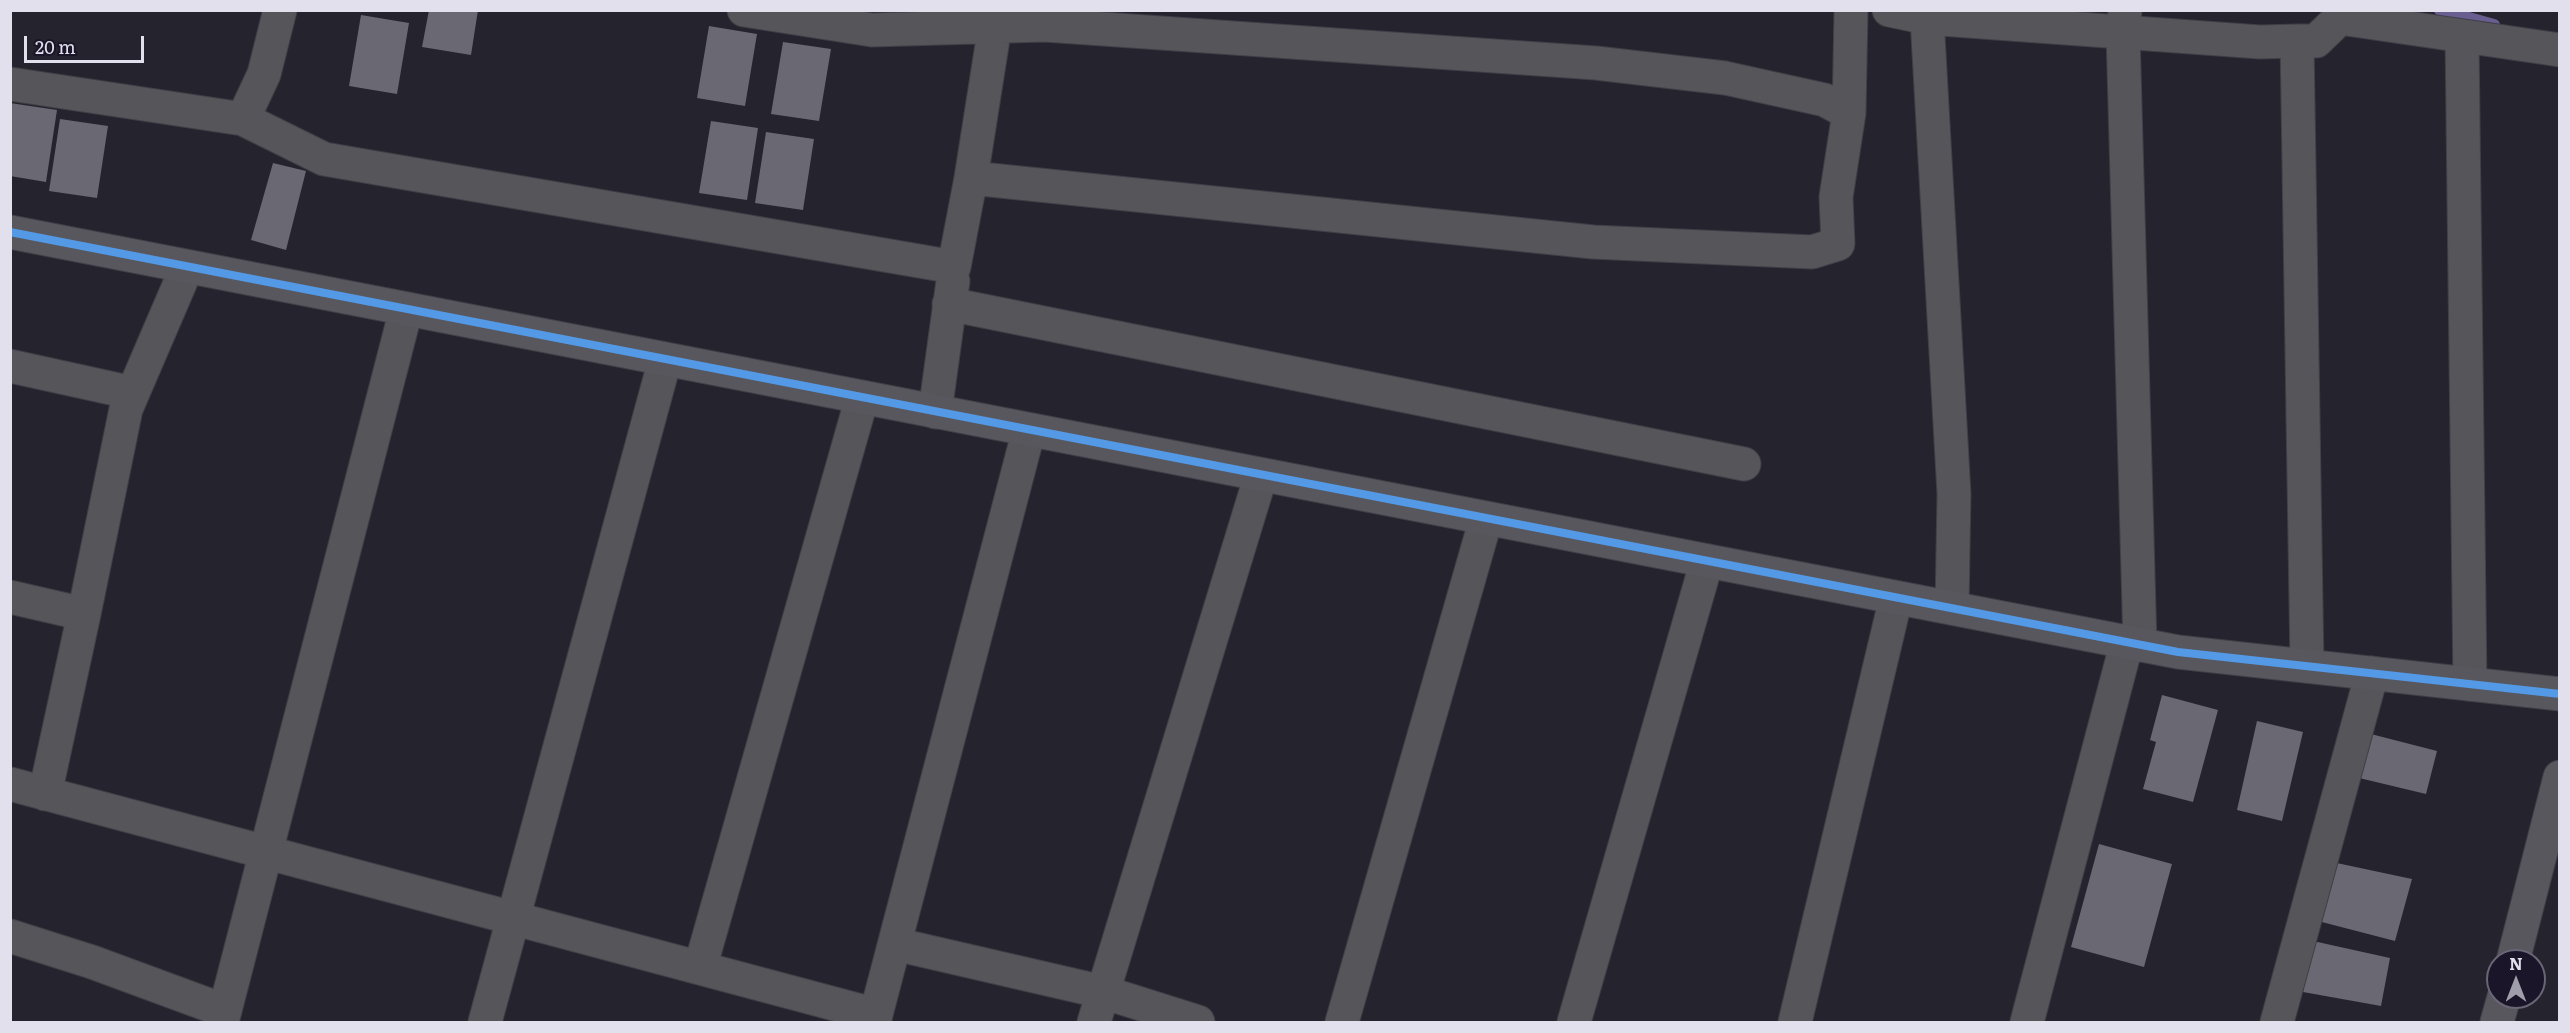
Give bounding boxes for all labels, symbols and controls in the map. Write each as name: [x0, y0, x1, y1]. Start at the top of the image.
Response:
scale bar: [27, 24, 147, 62]
text: 20 m: [35, 33, 76, 60]
north arrow: [2486, 949, 2546, 1009]
text: N: [2509, 951, 2523, 975]

